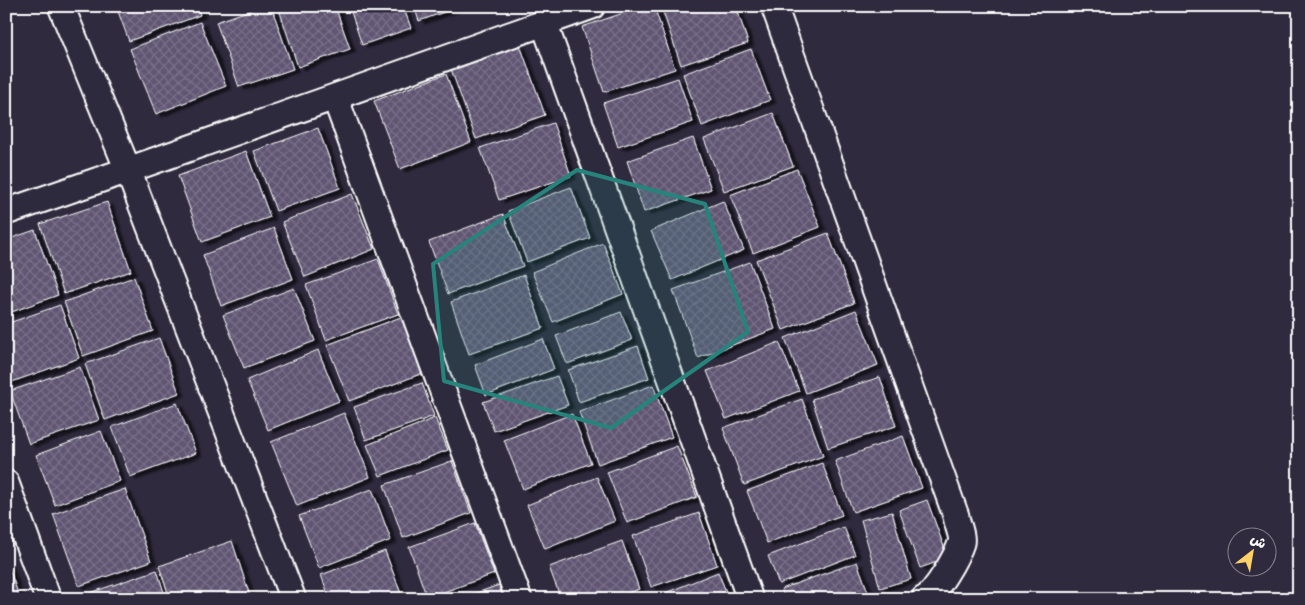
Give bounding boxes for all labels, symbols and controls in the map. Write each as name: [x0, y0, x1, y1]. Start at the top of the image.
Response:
north arrow: [1228, 528, 1278, 578]
text: ش: [1247, 530, 1269, 553]

